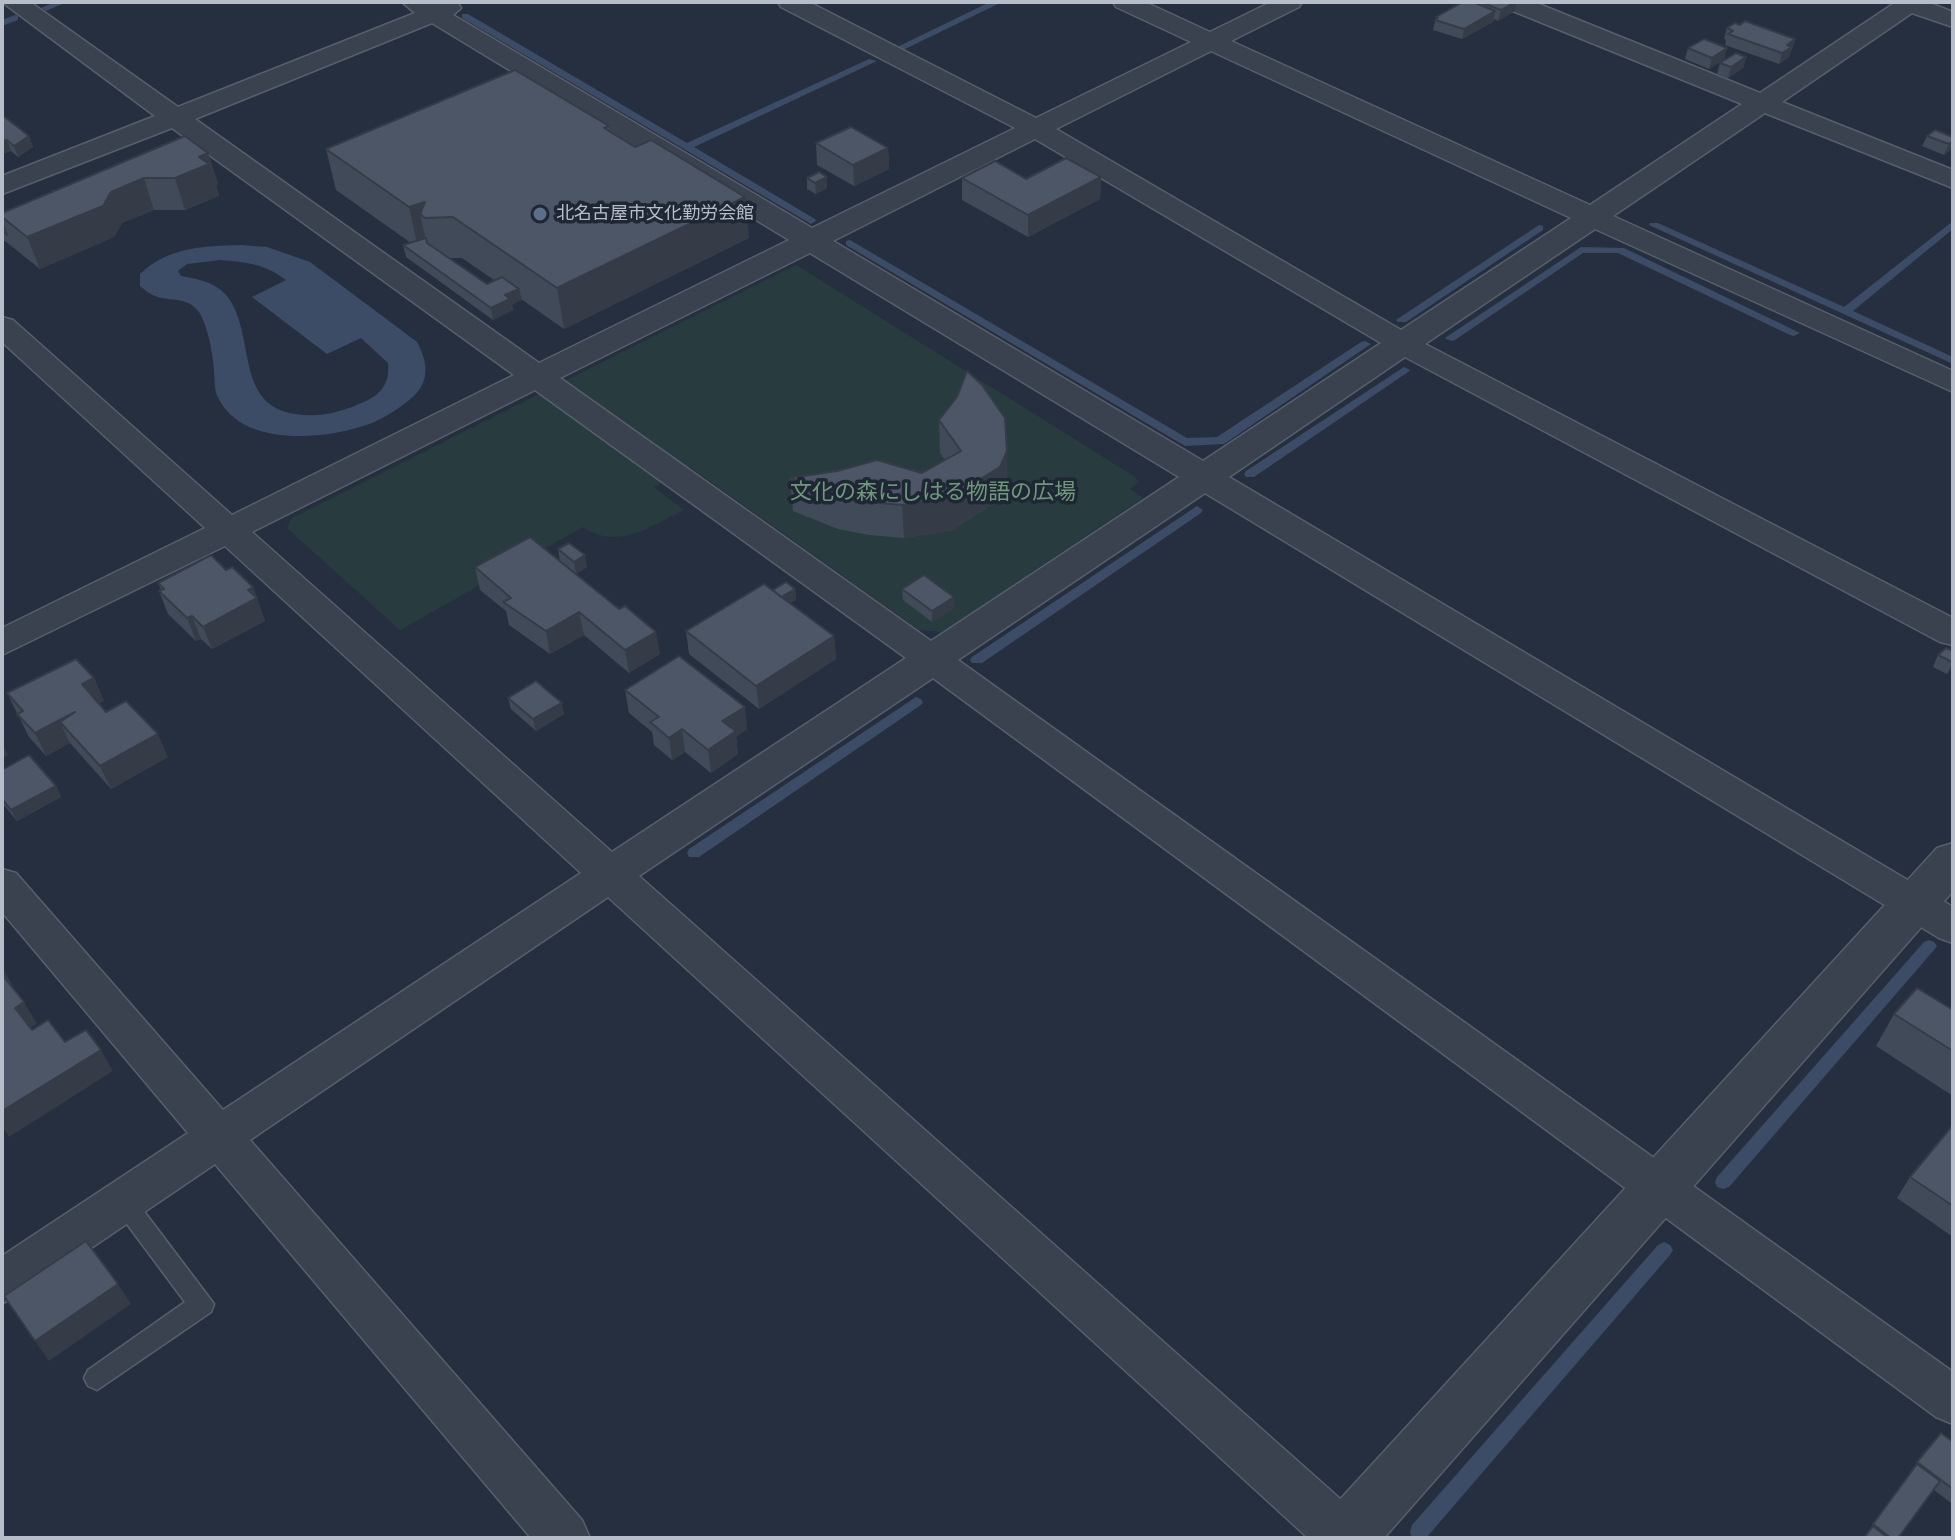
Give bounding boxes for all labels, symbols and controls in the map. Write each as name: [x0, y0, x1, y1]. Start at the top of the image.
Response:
place label: 北名古屋市文化勤労会館: [556, 203, 754, 225]
marker: 北名古屋市文化勤労会館: [531, 205, 549, 223]
park label: 文化の森にしはる物語の広場: [790, 479, 1076, 505]

